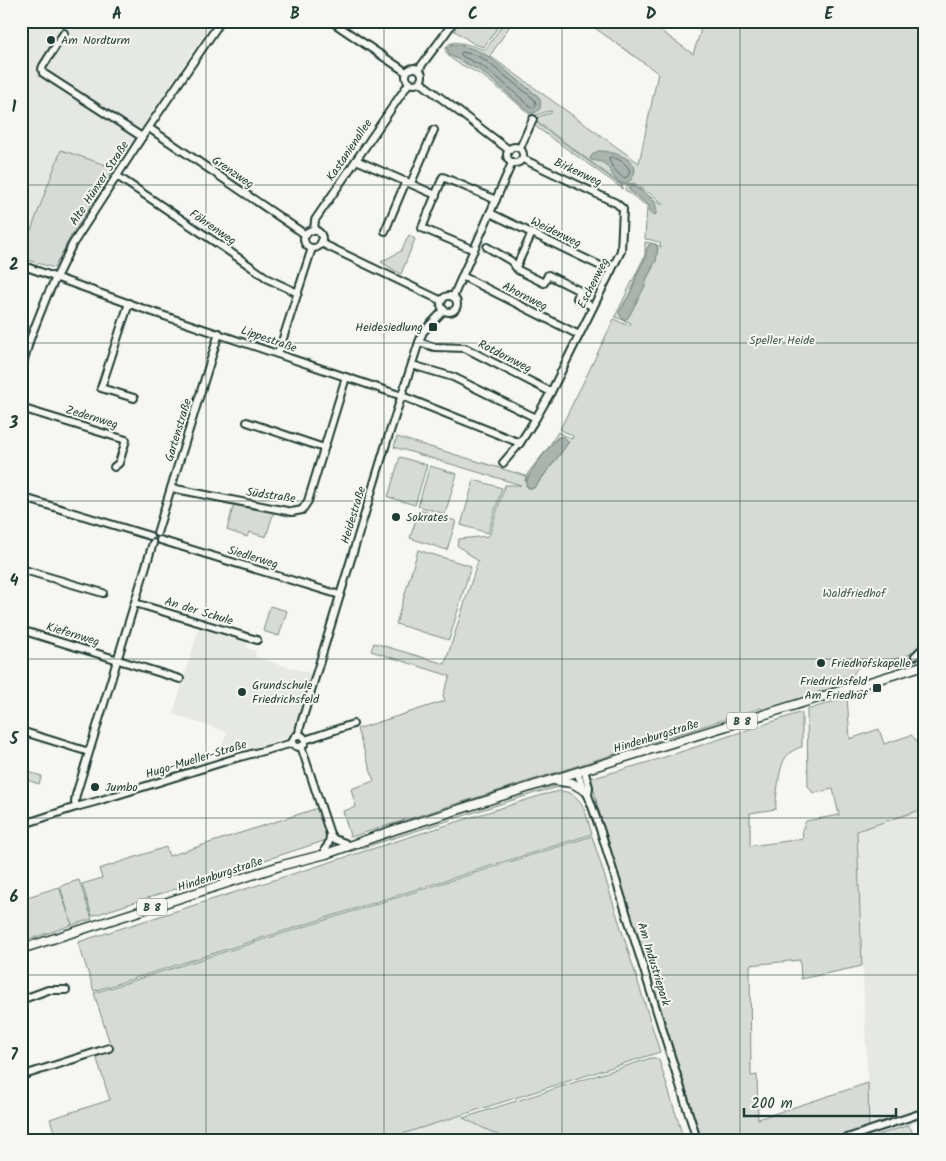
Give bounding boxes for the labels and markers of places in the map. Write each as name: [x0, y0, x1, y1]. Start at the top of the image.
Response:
place label: Am Nordturm: [61, 31, 131, 50]
marker: Am Nordturm: [45, 34, 57, 46]
place label: Heidesiedlung: [355, 318, 423, 337]
marker: Heidesiedlung: [427, 321, 439, 333]
place label: Sokrates: [406, 508, 448, 527]
marker: Sokrates: [390, 511, 402, 523]
place label: Friedhofskapelle: [831, 654, 911, 673]
marker: Friedhofskapelle: [815, 657, 827, 669]
place label: Friedrichsfeld Am Friedhof: [800, 672, 868, 705]
place label: Grundschule Friedrichsfeld: [252, 676, 320, 709]
marker: Friedrichsfeld Am Friedhof: [871, 682, 883, 694]
marker: Grundschule Friedrichsfeld: [236, 686, 248, 698]
place label: Jumbo: [105, 778, 138, 797]
marker: Jumbo: [89, 781, 101, 793]

